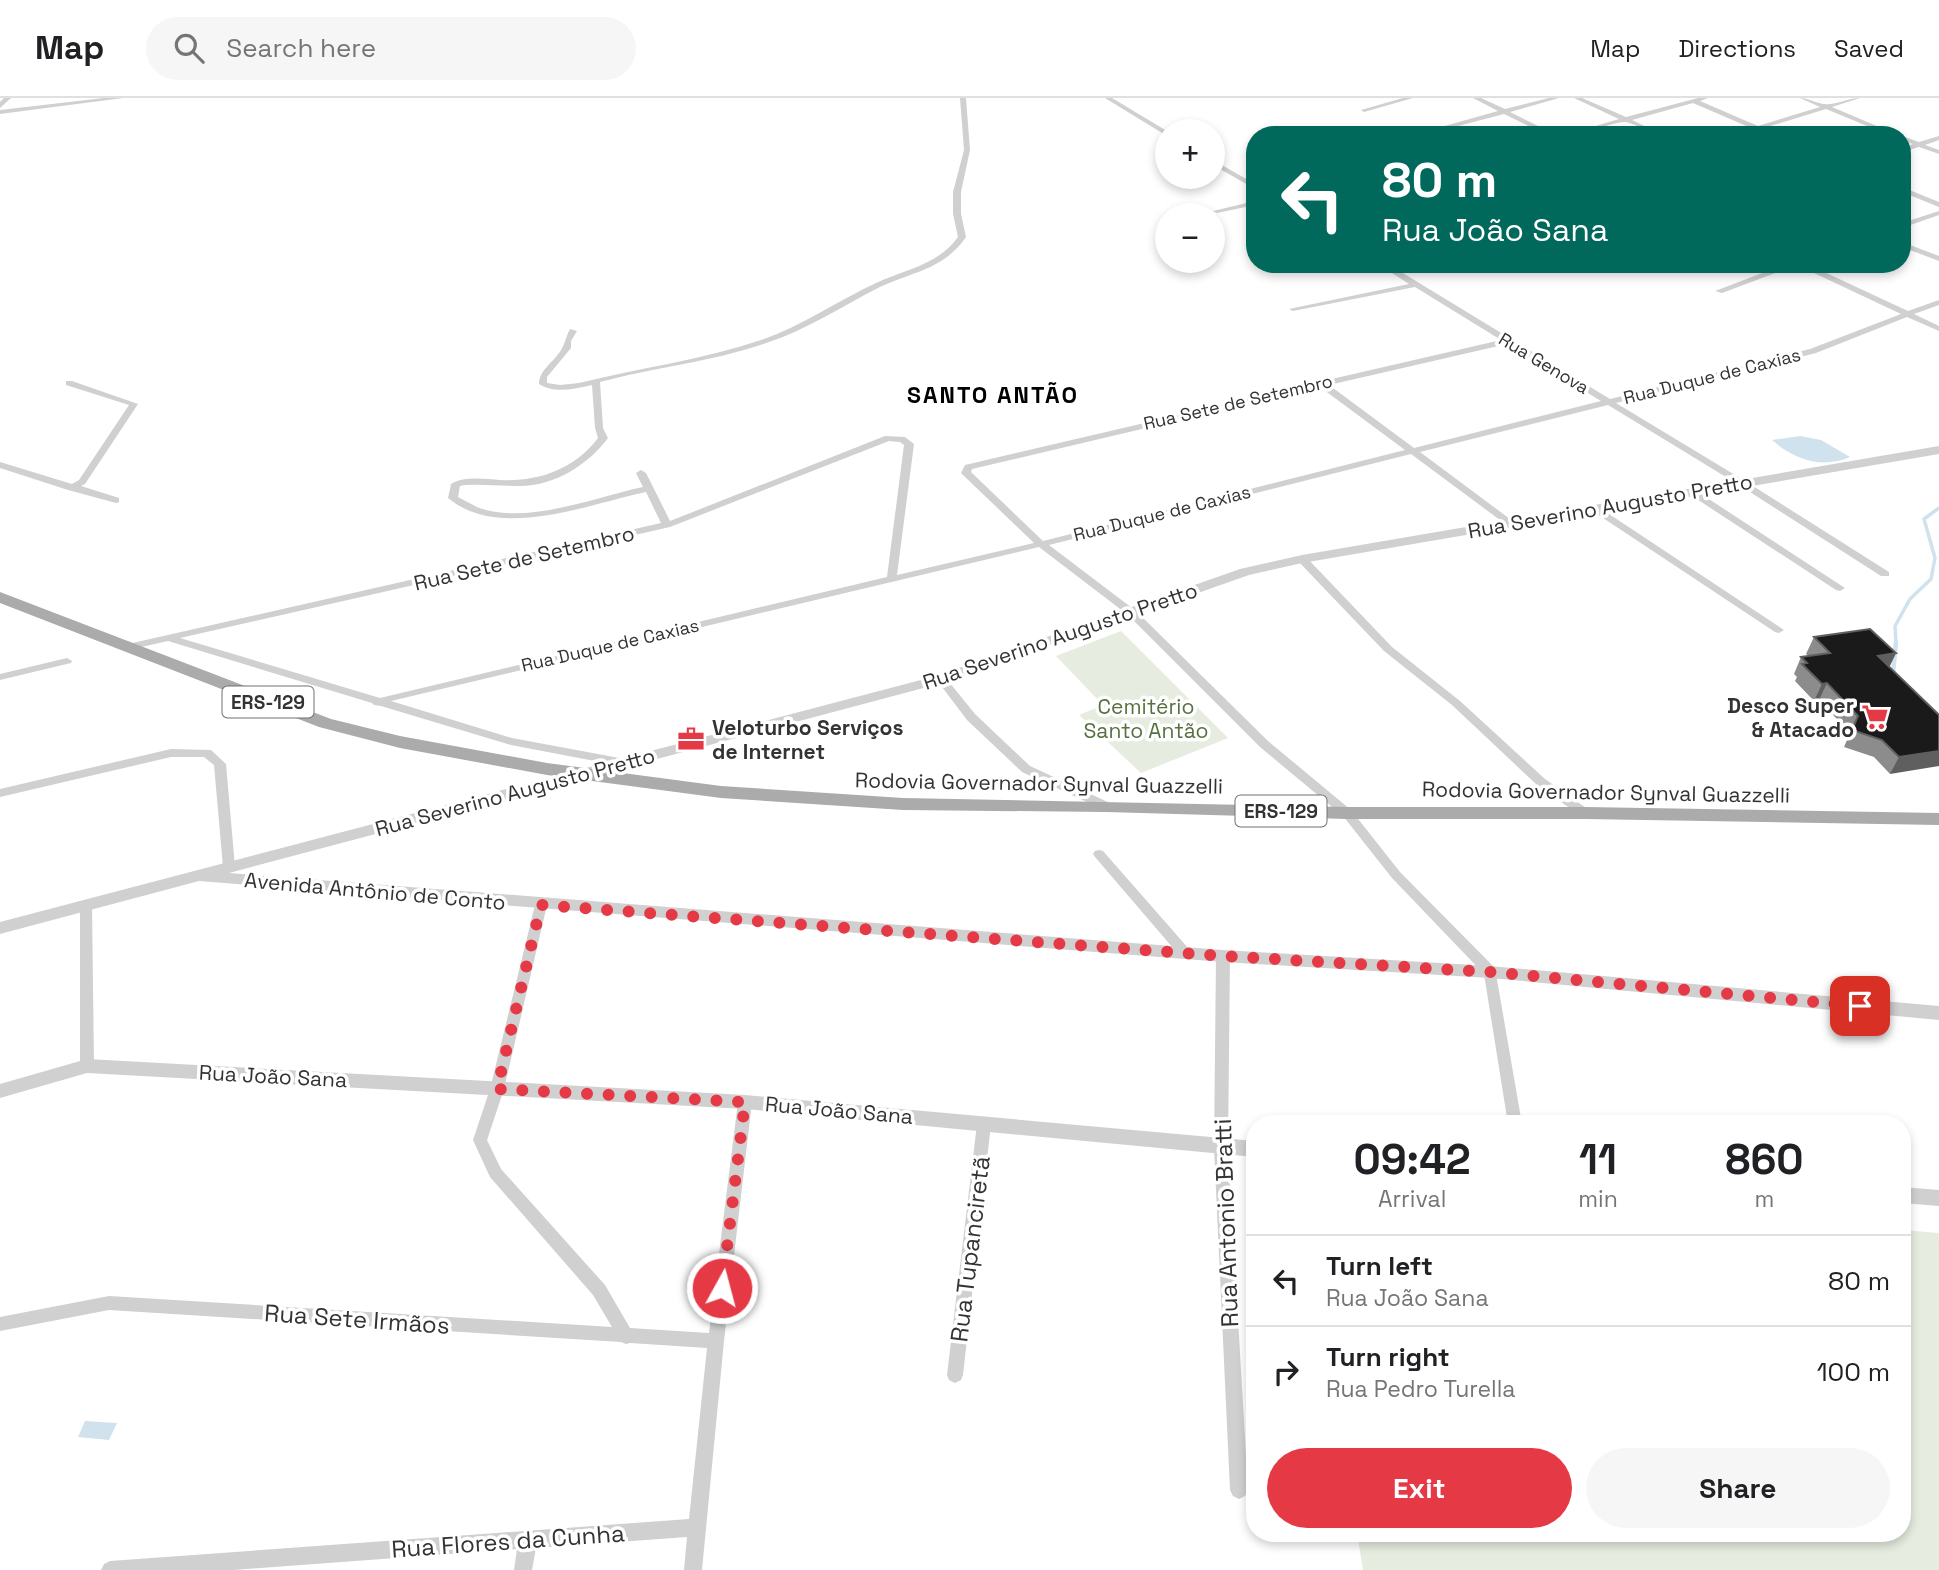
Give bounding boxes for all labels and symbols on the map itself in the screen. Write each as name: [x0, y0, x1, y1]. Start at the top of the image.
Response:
street label: Rua Genova: [1495, 327, 1593, 399]
street label: Rua Duque de Caxias: [1621, 343, 1803, 409]
street label: Rua Sete de Setembro: [1141, 369, 1335, 435]
district label: SANTO ANTÃO: [907, 380, 1079, 410]
street label: Rua Severino Augusto Pretto: [1466, 468, 1754, 544]
street label: Rua Duque de Caxias: [1071, 480, 1253, 546]
street label: Rua Sete de Setembro: [411, 519, 637, 597]
street label: Rua Severino Augusto Pretto: [919, 576, 1201, 696]
street label: Rua Duque de Caxias: [519, 613, 701, 677]
road number: ERS-129: [222, 687, 314, 718]
place label: Desco Super & Atacado: [1727, 692, 1854, 743]
park label: Cemitério Santo Antão: [1083, 693, 1209, 744]
supermarket icon: Desco Super & Atacado: [1860, 702, 1890, 732]
place label: Veloturbo Serviços de Internet: [712, 714, 903, 765]
office icon: Veloturbo Serviços de Internet: [676, 724, 706, 754]
street label: Rua Severino Augusto Pretto: [372, 742, 658, 842]
street label: Rodovia Governador Synval Guazzelli: [855, 766, 1223, 800]
street label: Rodovia Governador Synval Guazzelli: [1422, 775, 1790, 809]
road number: ERS-129: [1236, 796, 1326, 826]
street label: Avenida Antônio de Conto: [243, 866, 507, 916]
pin: [1830, 976, 1890, 1036]
street label: Rua João Sana: [198, 1059, 348, 1093]
street label: Rua João Sana: [764, 1090, 914, 1130]
street label: Rua Antonio Bratti: [1207, 1118, 1245, 1328]
street label: Rua Tupanciretã: [943, 1154, 997, 1344]
position arrow: [685, 1251, 759, 1325]
street label: Rua Sete Irmãos: [263, 1297, 451, 1341]
street label: Rua Flores da Cunha: [390, 1517, 626, 1565]

